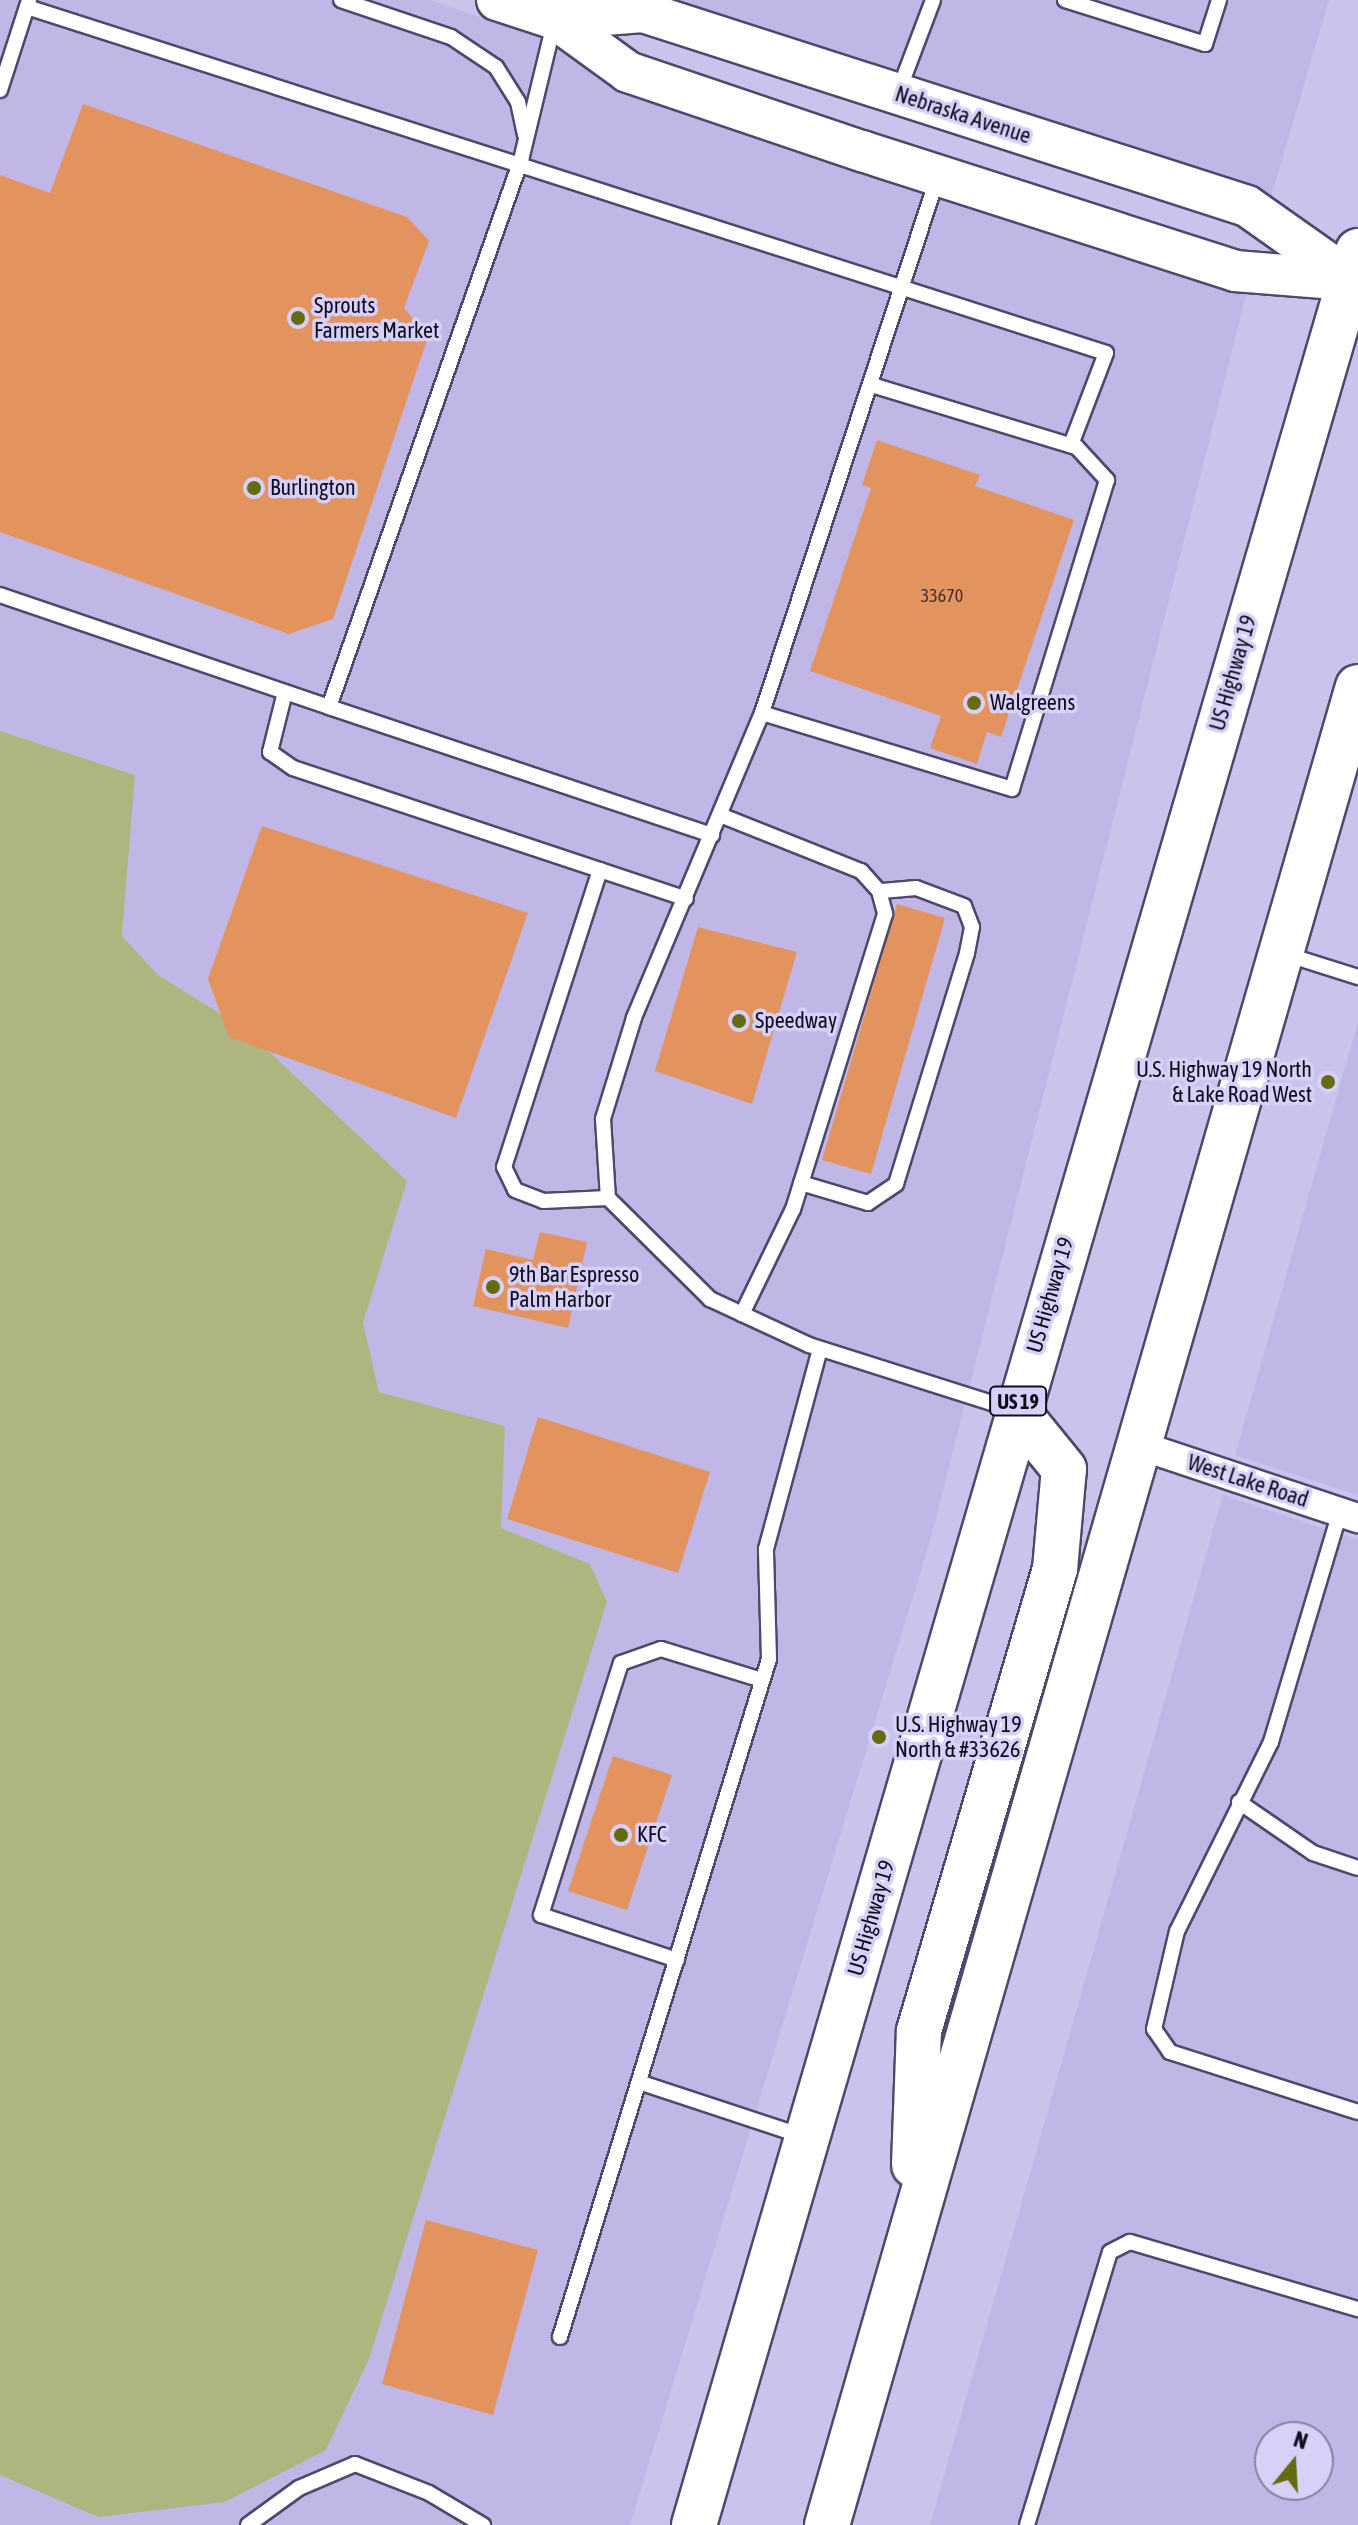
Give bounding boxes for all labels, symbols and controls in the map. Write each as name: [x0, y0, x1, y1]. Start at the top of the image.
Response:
street label: Nebraska Avenue: [892, 81, 1034, 149]
place label: Sprouts Farmers Market: [314, 292, 439, 344]
marker: Sprouts Farmers Market: [289, 309, 307, 327]
place label: Burlington: [270, 475, 356, 501]
marker: Burlington: [245, 479, 263, 497]
house number: 33670: [921, 585, 963, 607]
street label: US Highway 19: [1204, 612, 1262, 734]
place label: Walgreens: [990, 690, 1075, 716]
marker: Walgreens: [965, 694, 983, 712]
place label: Speedway: [755, 1008, 837, 1034]
marker: Speedway: [730, 1012, 748, 1030]
place label: U.S. Highway 19 North & Lake Road West: [1136, 1056, 1312, 1108]
marker: U.S. Highway 19 North & Lake Road West: [1319, 1073, 1337, 1091]
street label: US Highway 19: [1021, 1234, 1079, 1356]
place label: 9th Bar Espresso Palm Harbor: [509, 1261, 639, 1312]
marker: 9th Bar Espresso Palm Harbor: [484, 1278, 502, 1296]
road number: US 19: [988, 1385, 1048, 1417]
street label: West Lake Road: [1184, 1449, 1312, 1513]
place label: U.S. Highway 19 North & #33626: [895, 1711, 1021, 1762]
marker: U.S. Highway 19 North & #33626: [870, 1728, 888, 1746]
place label: KFC: [637, 1822, 667, 1848]
marker: KFC: [612, 1826, 630, 1844]
street label: US Highway 19: [842, 1857, 900, 1979]
north arrow: [1254, 2421, 1334, 2501]
text: N: [1291, 2426, 1311, 2454]

